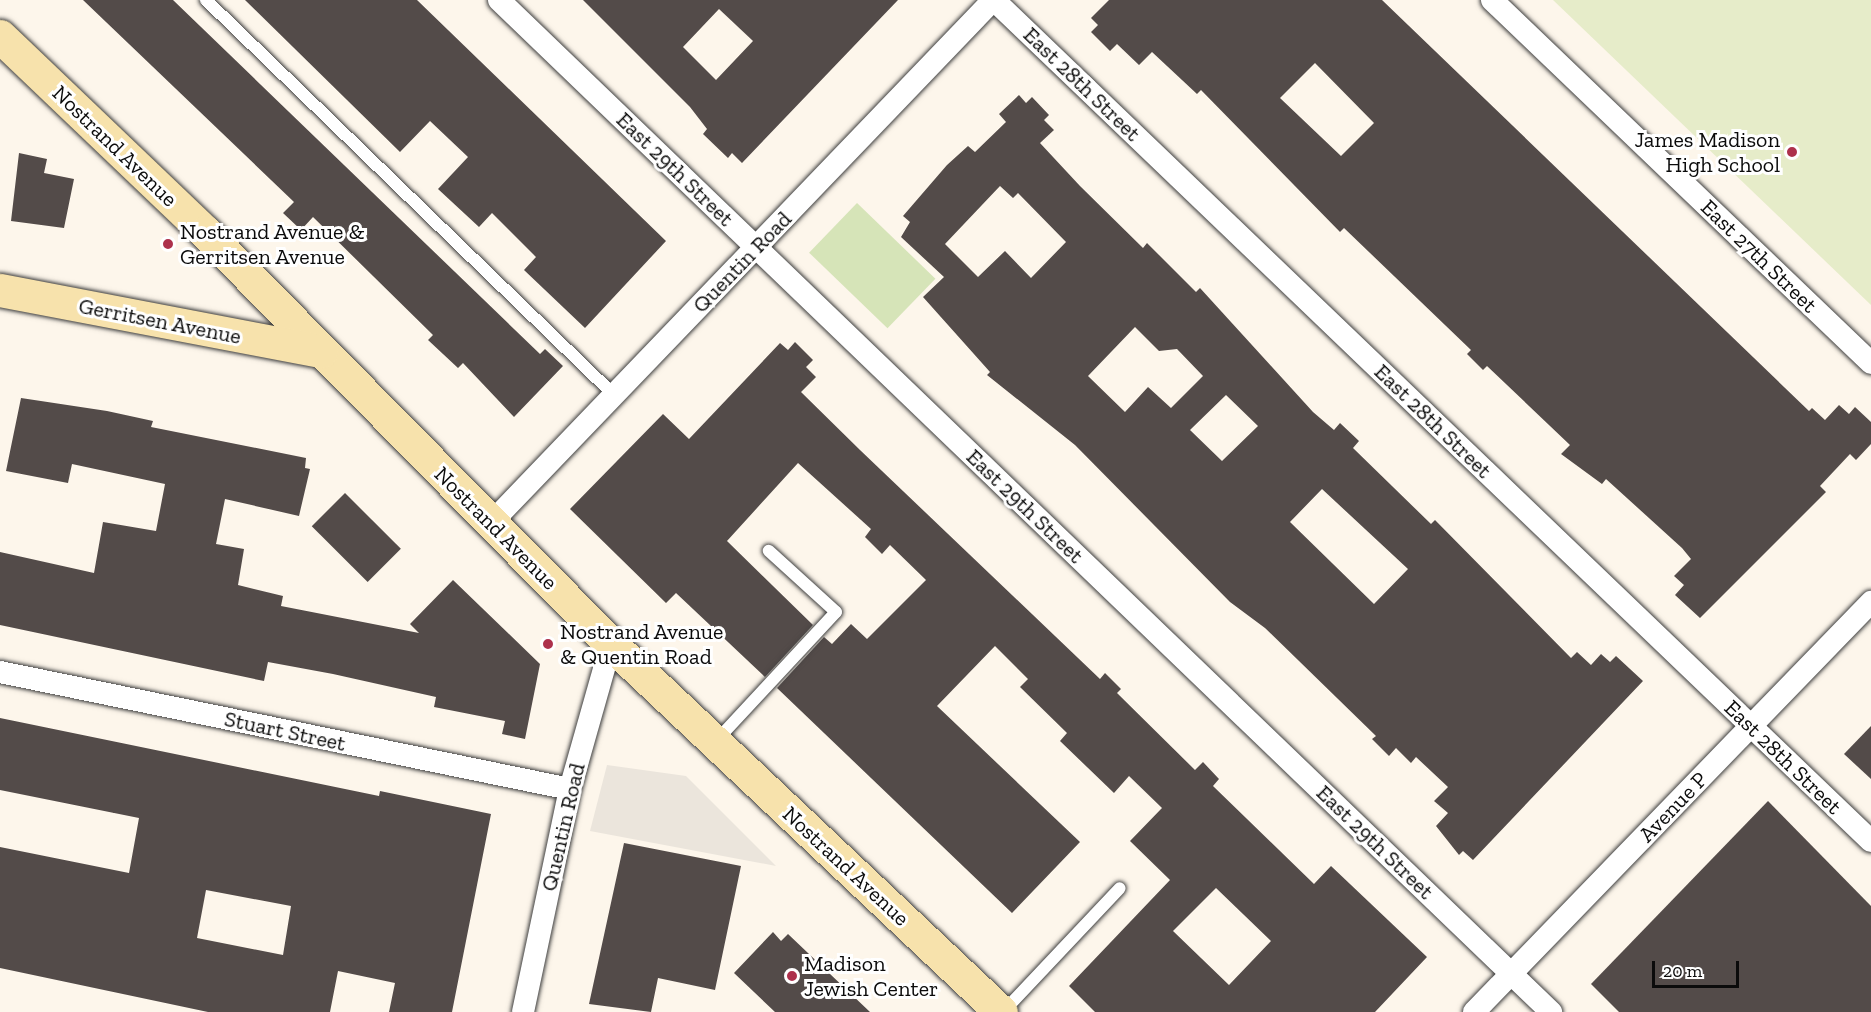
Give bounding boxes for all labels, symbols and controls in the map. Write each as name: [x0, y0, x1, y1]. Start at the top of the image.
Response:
street label: East 28th Street: [1018, 21, 1146, 147]
street label: Nostrand Avenue: [47, 80, 183, 212]
street label: East 29th Street: [611, 106, 739, 232]
place label: James Madison High School: [1634, 126, 1780, 178]
marker: James Madison High School: [1785, 145, 1799, 159]
street label: East 27th Street: [1695, 194, 1823, 318]
street label: Quentin Road: [687, 206, 797, 318]
place label: Nostrand Avenue & Gerritsen Avenue: [180, 218, 365, 270]
marker: Nostrand Avenue & Gerritsen Avenue: [161, 237, 175, 251]
street label: Gerritsen Avenue: [76, 292, 244, 350]
street label: East 28th Street: [1369, 358, 1497, 484]
street label: East 29th Street: [961, 443, 1089, 569]
street label: Nostrand Avenue: [429, 461, 563, 595]
place label: Nostrand Avenue & Quentin Road: [560, 618, 724, 670]
marker: Nostrand Avenue & Quentin Road: [541, 637, 555, 651]
street label: East 28th Street: [1719, 694, 1847, 820]
street label: Stuart Street: [222, 705, 348, 757]
street label: Quentin Road: [535, 760, 591, 894]
street label: Avenue P: [1633, 766, 1713, 848]
street label: East 29th Street: [1311, 779, 1439, 905]
street label: Nostrand Avenue: [777, 800, 915, 932]
scale bar: [1655, 949, 1742, 987]
place label: Madison Jewish Center: [804, 950, 938, 1002]
text: 20 m: [1663, 960, 1702, 982]
marker: Madison Jewish Center: [785, 969, 799, 983]

